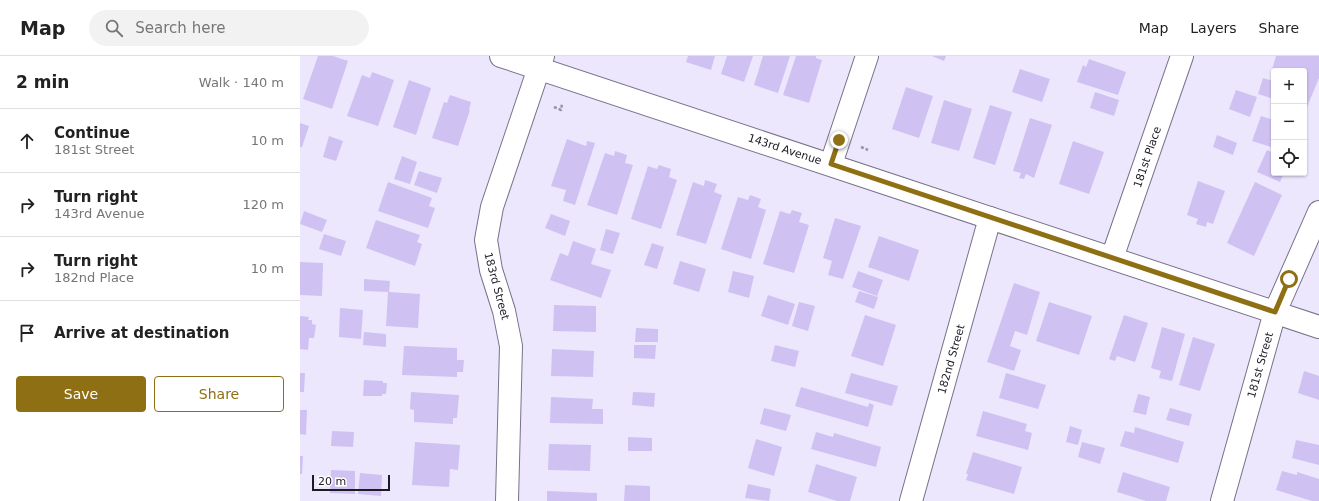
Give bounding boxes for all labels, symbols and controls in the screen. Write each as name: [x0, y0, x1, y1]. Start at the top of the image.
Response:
search box: [89, 10, 369, 46]
text: Map: [20, 17, 65, 39]
icon: search: [103, 17, 125, 39]
text: Search here: [135, 19, 225, 37]
text: Map: [1139, 20, 1168, 36]
text: Layers: [1190, 20, 1237, 36]
text: Share: [1259, 20, 1299, 36]
map controls: [1271, 68, 1307, 176]
button: +: [1271, 68, 1307, 104]
text: 2 min: [16, 72, 69, 92]
text: Walk · 140 m: [199, 75, 284, 90]
button: −: [1271, 104, 1307, 140]
text: Continue: [54, 124, 130, 142]
street label: 181st Place: [1131, 125, 1164, 189]
icon: ahead: [16, 130, 38, 152]
street label: 143rd Avenue: [746, 131, 824, 168]
route end: [830, 131, 848, 149]
text: 10 m: [251, 133, 284, 148]
button: locate: [1271, 140, 1307, 176]
text: 181st Street: [54, 142, 134, 157]
text: Turn right: [54, 188, 138, 206]
icon: right: [16, 194, 38, 216]
text: 120 m: [242, 197, 284, 212]
text: 143rd Avenue: [54, 206, 145, 221]
street label: 183rd Street: [481, 251, 512, 322]
text: Turn right: [54, 252, 138, 270]
icon: right: [16, 258, 38, 280]
text: 10 m: [251, 261, 284, 276]
text: 182nd Place: [54, 270, 134, 285]
route start: [1280, 270, 1298, 288]
icon: arrive: [16, 322, 38, 344]
street label: 182nd Street: [935, 322, 968, 395]
text: Arrive at destination: [54, 324, 229, 342]
street label: 181st Street: [1245, 330, 1276, 400]
button: Save: [16, 376, 146, 412]
button: Share: [154, 376, 284, 412]
scale bar: [312, 473, 390, 492]
text: 20 m: [318, 475, 346, 488]

